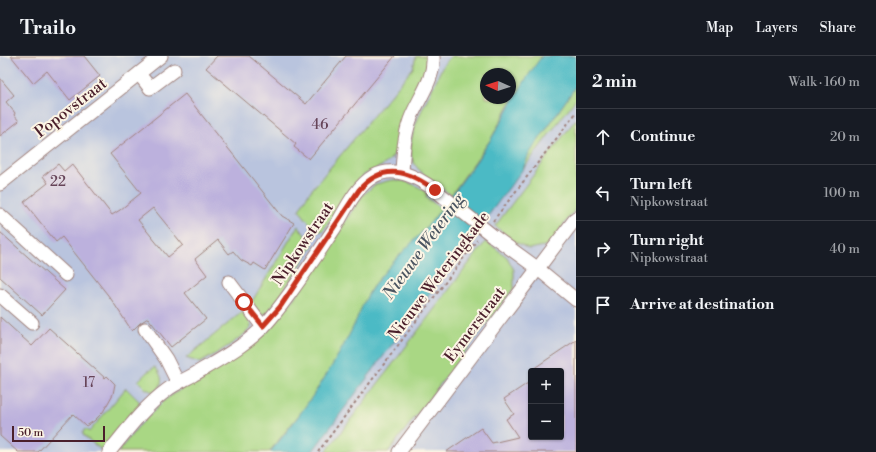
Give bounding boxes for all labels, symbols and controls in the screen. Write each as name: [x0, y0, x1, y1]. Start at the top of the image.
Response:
text: Trailo: [20, 16, 76, 40]
text: Map: [706, 19, 733, 37]
text: Layers: [755, 19, 798, 37]
text: Share: [820, 19, 856, 37]
north arrow: [480, 68, 516, 104]
text: 2 min: [592, 71, 637, 93]
street label: Popovstraat: [30, 73, 111, 142]
text: Walk · 160 m: [789, 74, 860, 90]
house number: 46: [312, 116, 329, 134]
icon: ahead: [592, 126, 614, 148]
text: Continue: [630, 127, 695, 146]
text: 20 m: [830, 129, 860, 145]
house number: 22: [50, 173, 66, 191]
text: Turn left: [630, 175, 692, 194]
route end: [426, 181, 444, 199]
icon: left: [592, 182, 614, 204]
text: 100 m: [824, 185, 860, 201]
water label: Nieuwe Wetering: [377, 188, 470, 305]
text: Nipkowstraat: [630, 194, 708, 210]
street label: Nipkowstraat: [268, 198, 338, 289]
street label: Nieuwe Weteringkade: [384, 207, 494, 344]
text: Turn right: [630, 231, 704, 250]
icon: right: [592, 238, 614, 260]
text: 40 m: [830, 241, 860, 257]
text: Nipkowstraat: [630, 250, 708, 266]
street label: Eymerstraat: [440, 283, 510, 366]
route start: [235, 293, 253, 311]
icon: arrive: [592, 294, 614, 316]
text: Arrive at destination: [630, 295, 774, 314]
map controls: [528, 368, 564, 440]
button: +: [528, 368, 564, 404]
house number: 17: [83, 374, 95, 392]
button: −: [528, 404, 564, 440]
scale bar: [12, 424, 105, 443]
text: 50 m: [18, 426, 43, 440]

